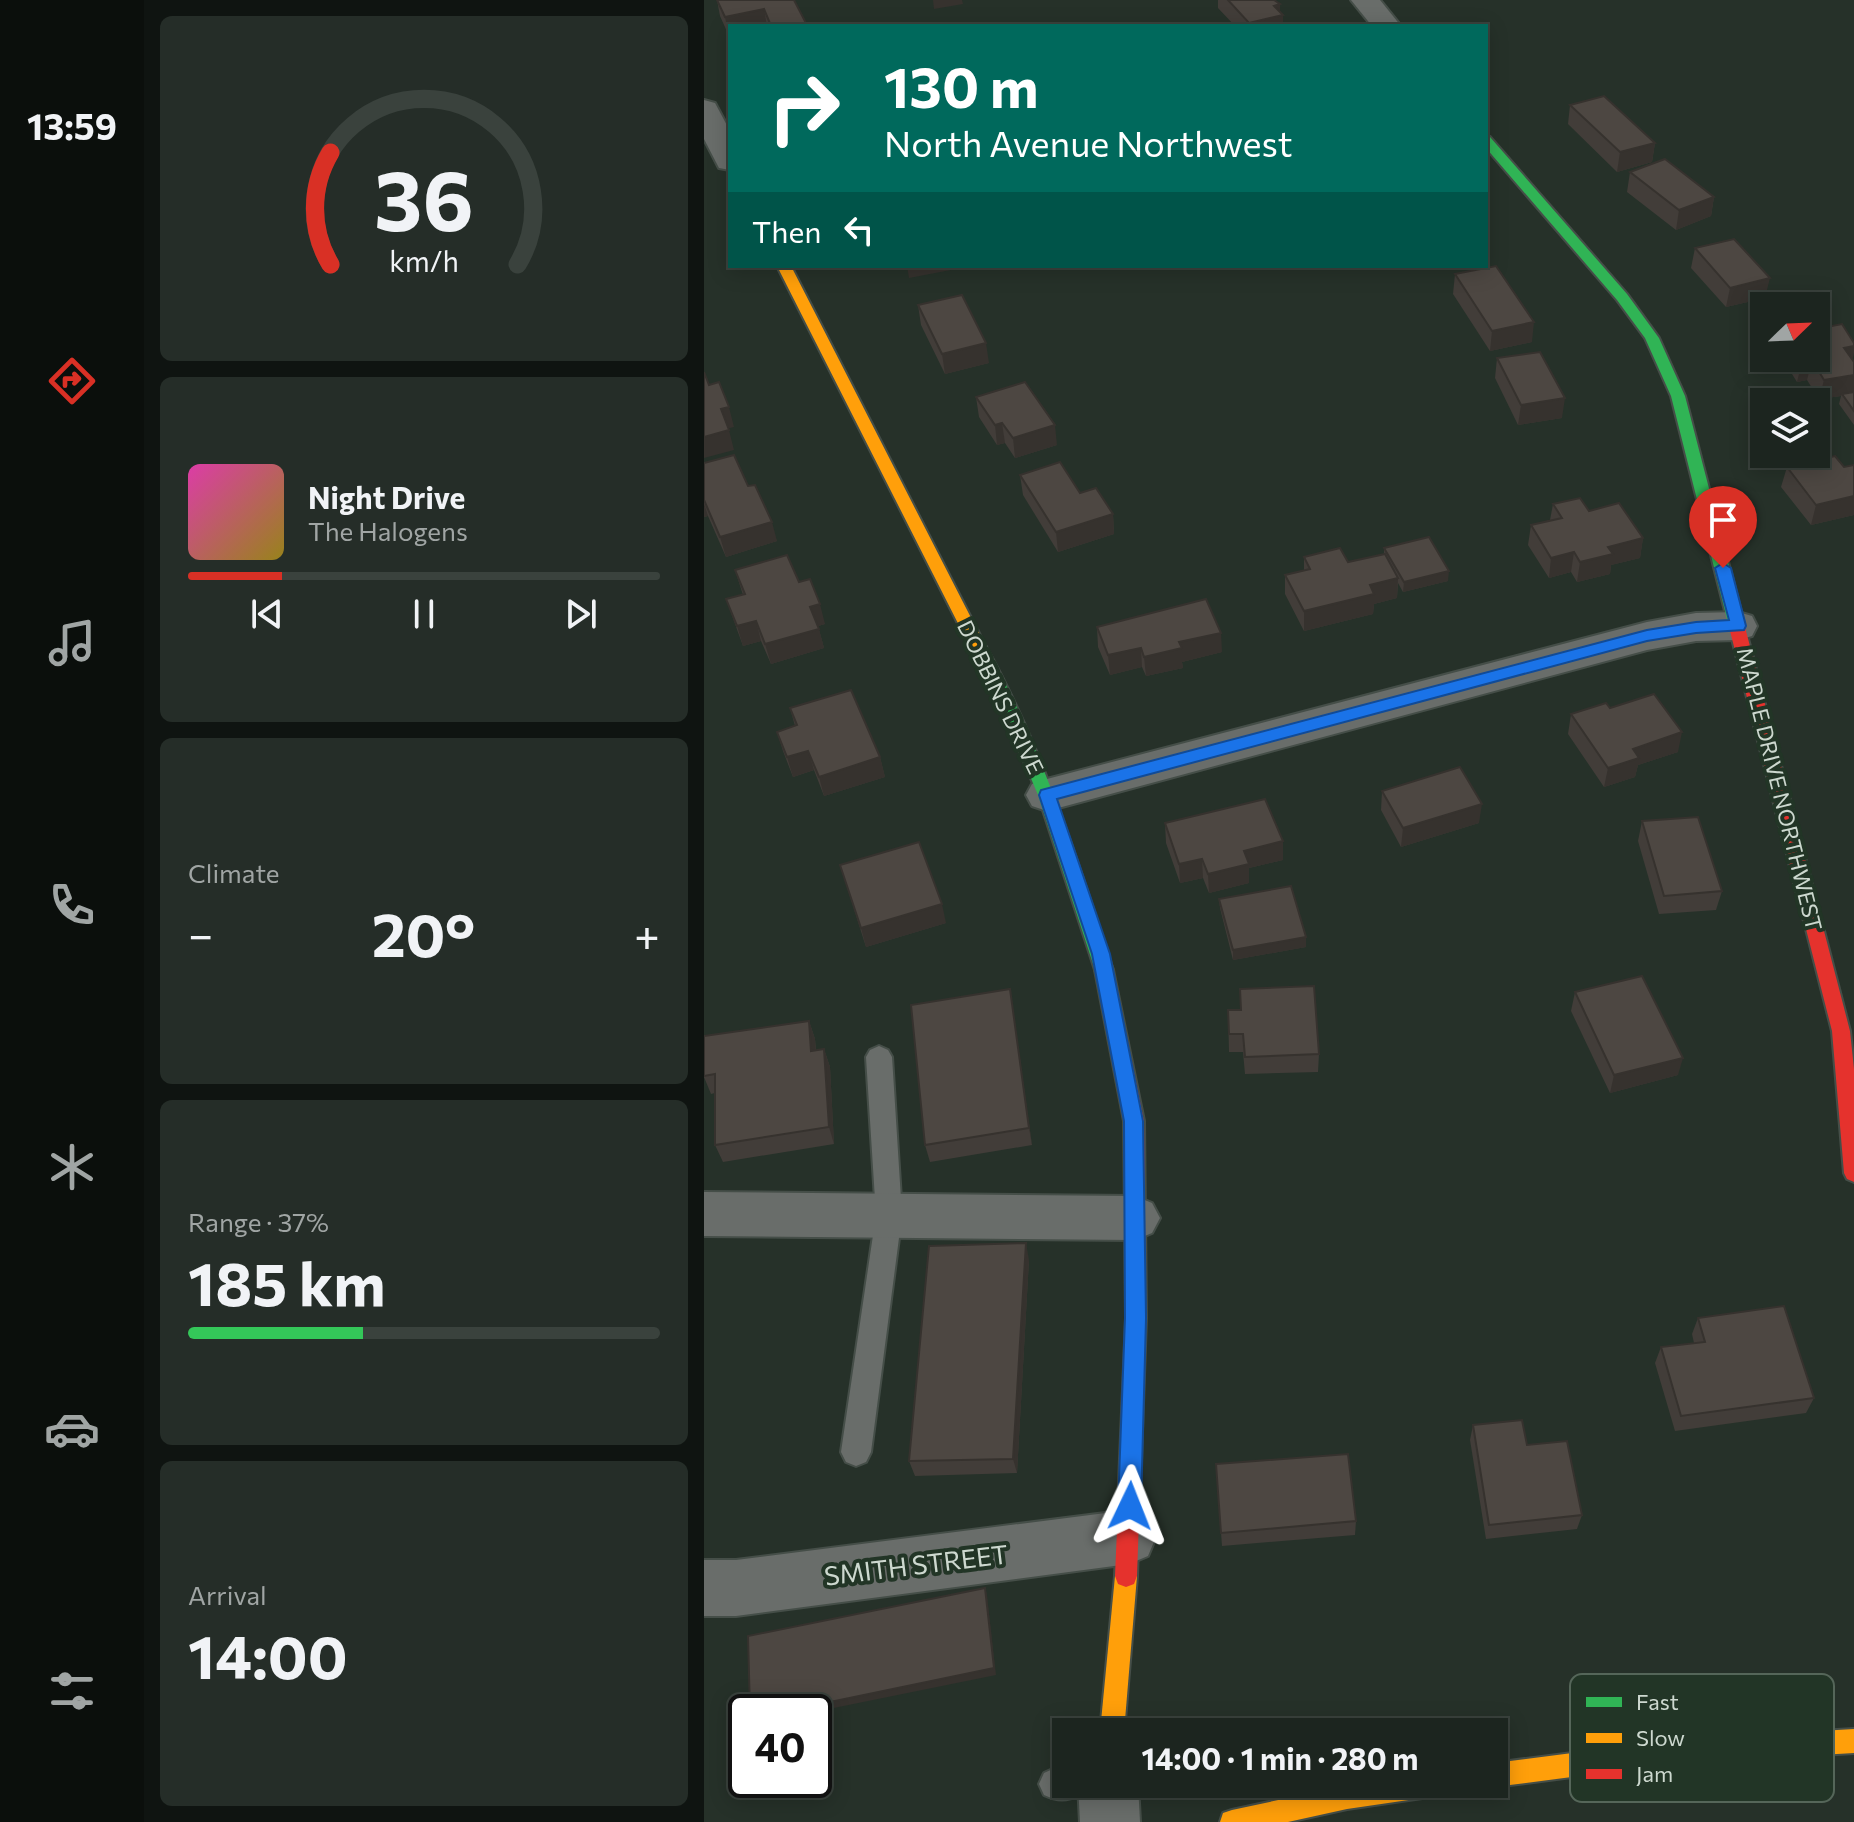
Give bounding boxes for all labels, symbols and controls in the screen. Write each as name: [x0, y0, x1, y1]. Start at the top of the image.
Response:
text: 130 m: [884, 51, 1039, 120]
icon: right: [752, 56, 856, 160]
text: 13:59: [27, 103, 117, 147]
text: North Avenue Northwest: [884, 120, 1292, 164]
text: 36: [374, 145, 474, 247]
icon: left: [837, 208, 881, 252]
text: Then: [752, 212, 821, 249]
text: km/h: [389, 243, 459, 278]
north arrow: [1750, 292, 1830, 372]
map controls: [1750, 292, 1830, 468]
icon: directions: [44, 353, 100, 409]
button: layers: [1750, 388, 1830, 468]
text: Night Drive: [308, 478, 465, 515]
pin: [1689, 486, 1757, 568]
icon: arrive: [1701, 498, 1745, 542]
text: The Halogens: [308, 515, 468, 546]
icon: previous: [245, 592, 289, 636]
icon: pause: [402, 592, 446, 636]
icon: next: [559, 592, 603, 636]
icon: music: [44, 615, 100, 671]
street label: DOBBINS DRIVE: [952, 616, 1050, 778]
street label: MAPLE DRIVE NORTHWEST: [1732, 645, 1828, 933]
text: Climate: [188, 857, 280, 888]
icon: phone: [44, 877, 100, 933]
text: 20°: [372, 896, 475, 969]
text: −: [188, 906, 213, 960]
text: +: [634, 906, 660, 960]
icon: climate: [44, 1139, 100, 1195]
text: Range · 37%: [188, 1206, 329, 1237]
text: 185 km: [188, 1245, 386, 1318]
icon: car: [44, 1401, 100, 1457]
position arrow: [1088, 1464, 1172, 1548]
street label: SMITH STREET: [822, 1537, 1010, 1591]
text: Arrival: [188, 1579, 267, 1610]
text: 14:00: [188, 1618, 348, 1691]
icon: filters: [44, 1663, 100, 1719]
legend: [1570, 1674, 1834, 1802]
text: Fast: [1636, 1688, 1679, 1715]
speed limit sign: 40: [728, 1694, 832, 1798]
text: Slow: [1636, 1724, 1685, 1751]
text: 14:00 · 1 min · 280 m: [1141, 1739, 1419, 1776]
text: Jam: [1636, 1760, 1673, 1787]

